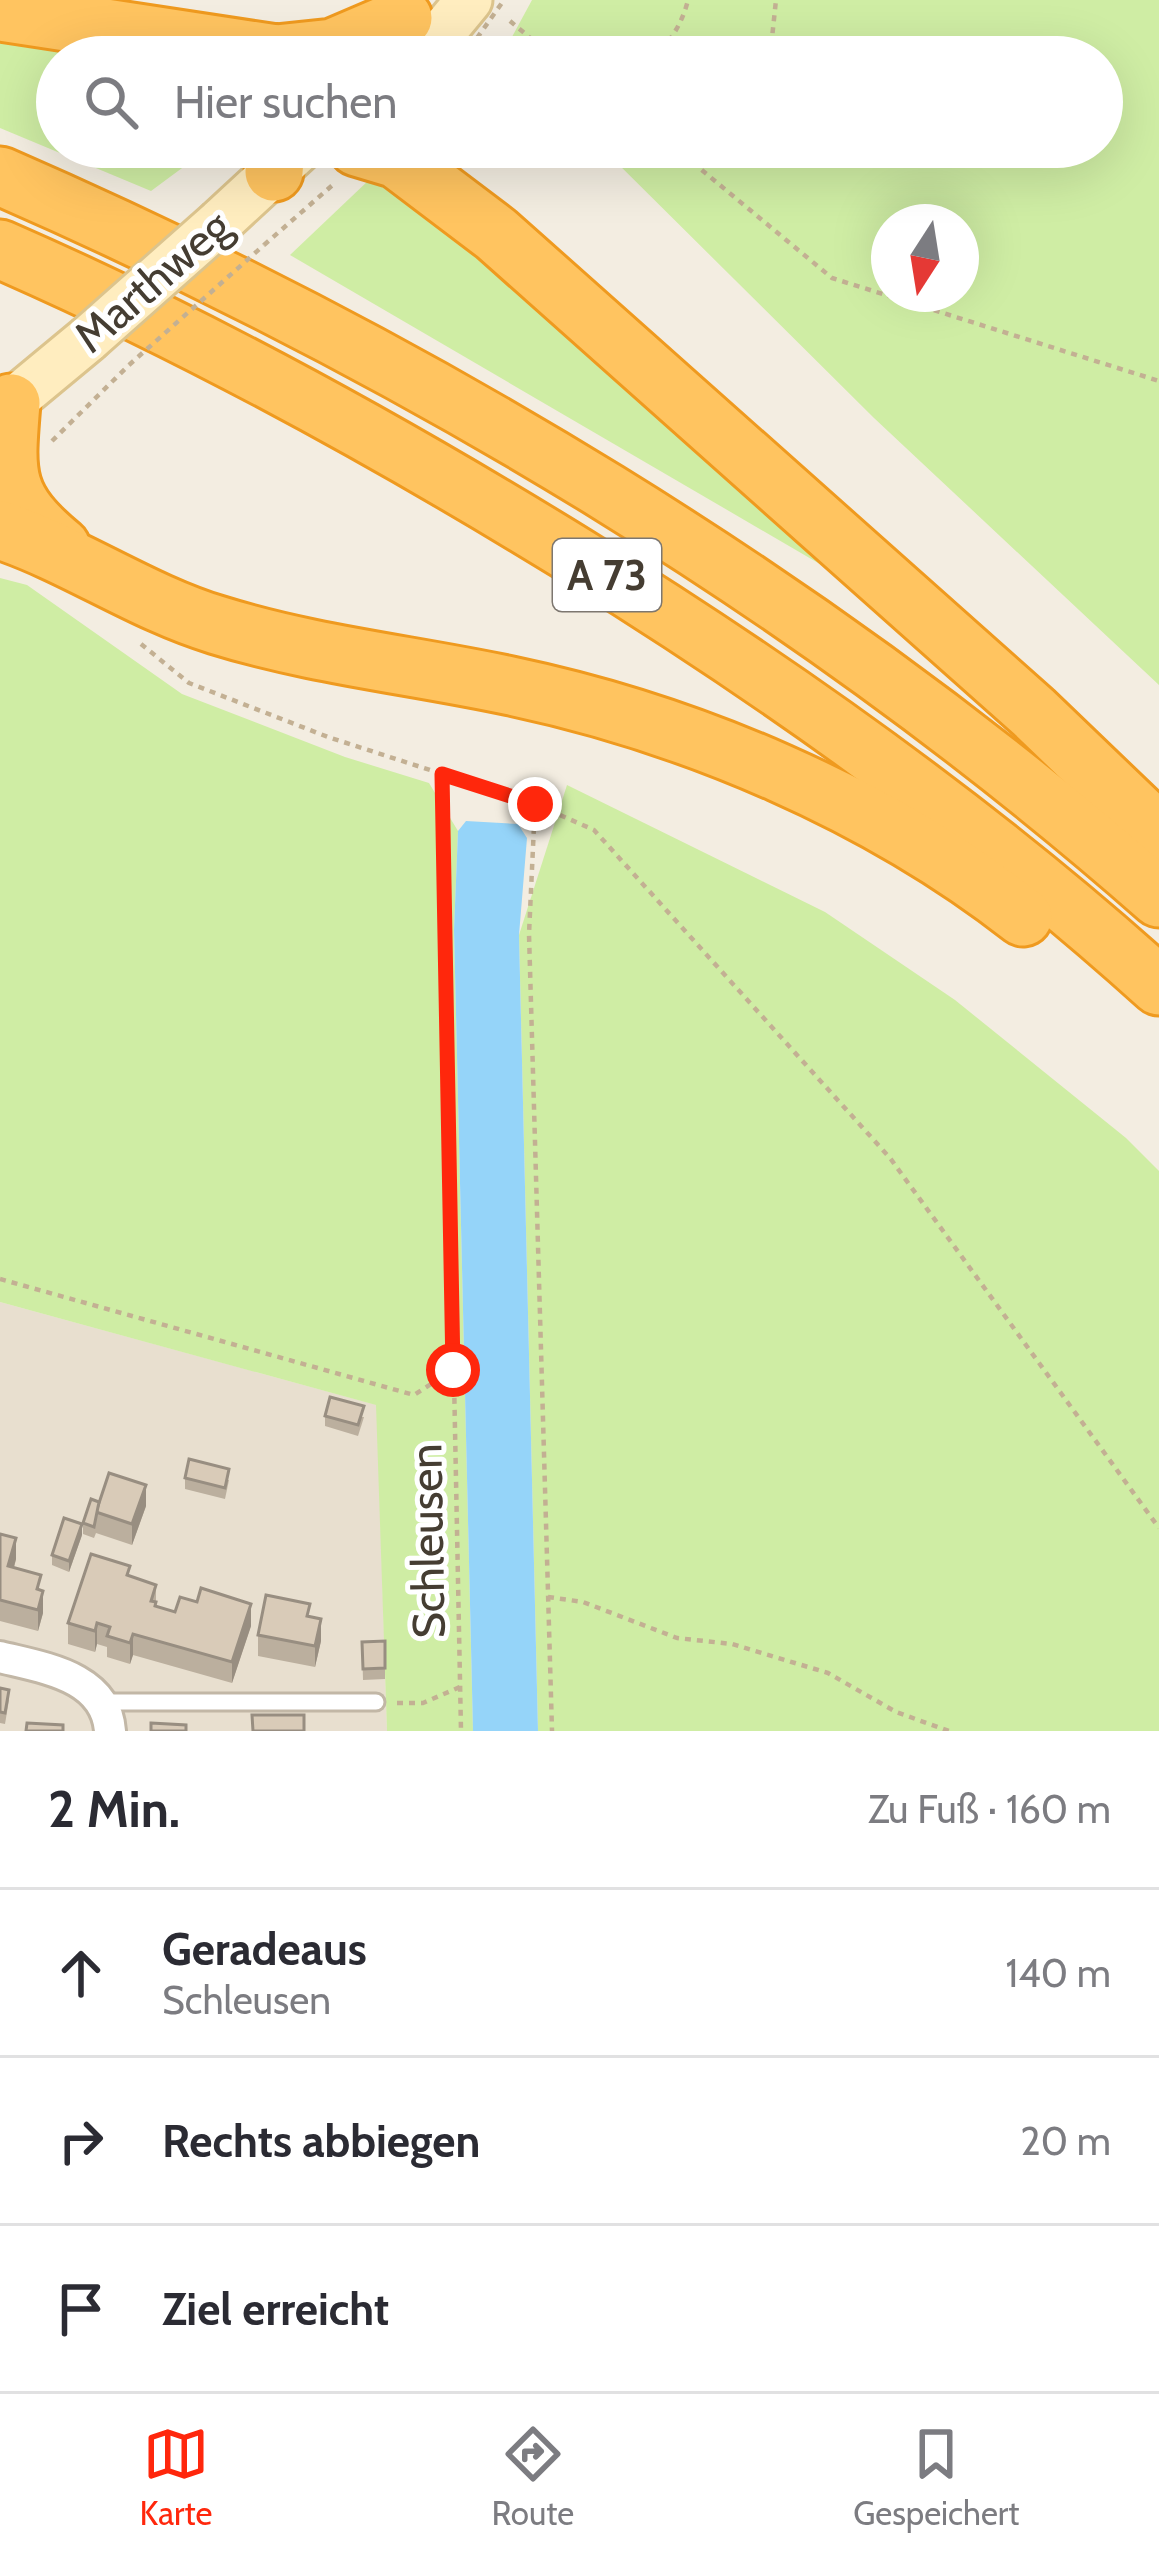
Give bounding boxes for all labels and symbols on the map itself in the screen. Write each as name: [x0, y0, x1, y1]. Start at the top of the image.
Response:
street label: Marthweg: [63, 198, 242, 363]
north arrow: [871, 204, 979, 312]
road number: A 73: [553, 539, 661, 611]
route end: [508, 777, 562, 831]
route start: [426, 1343, 480, 1397]
street label: Schleusen: [398, 1443, 456, 1639]

